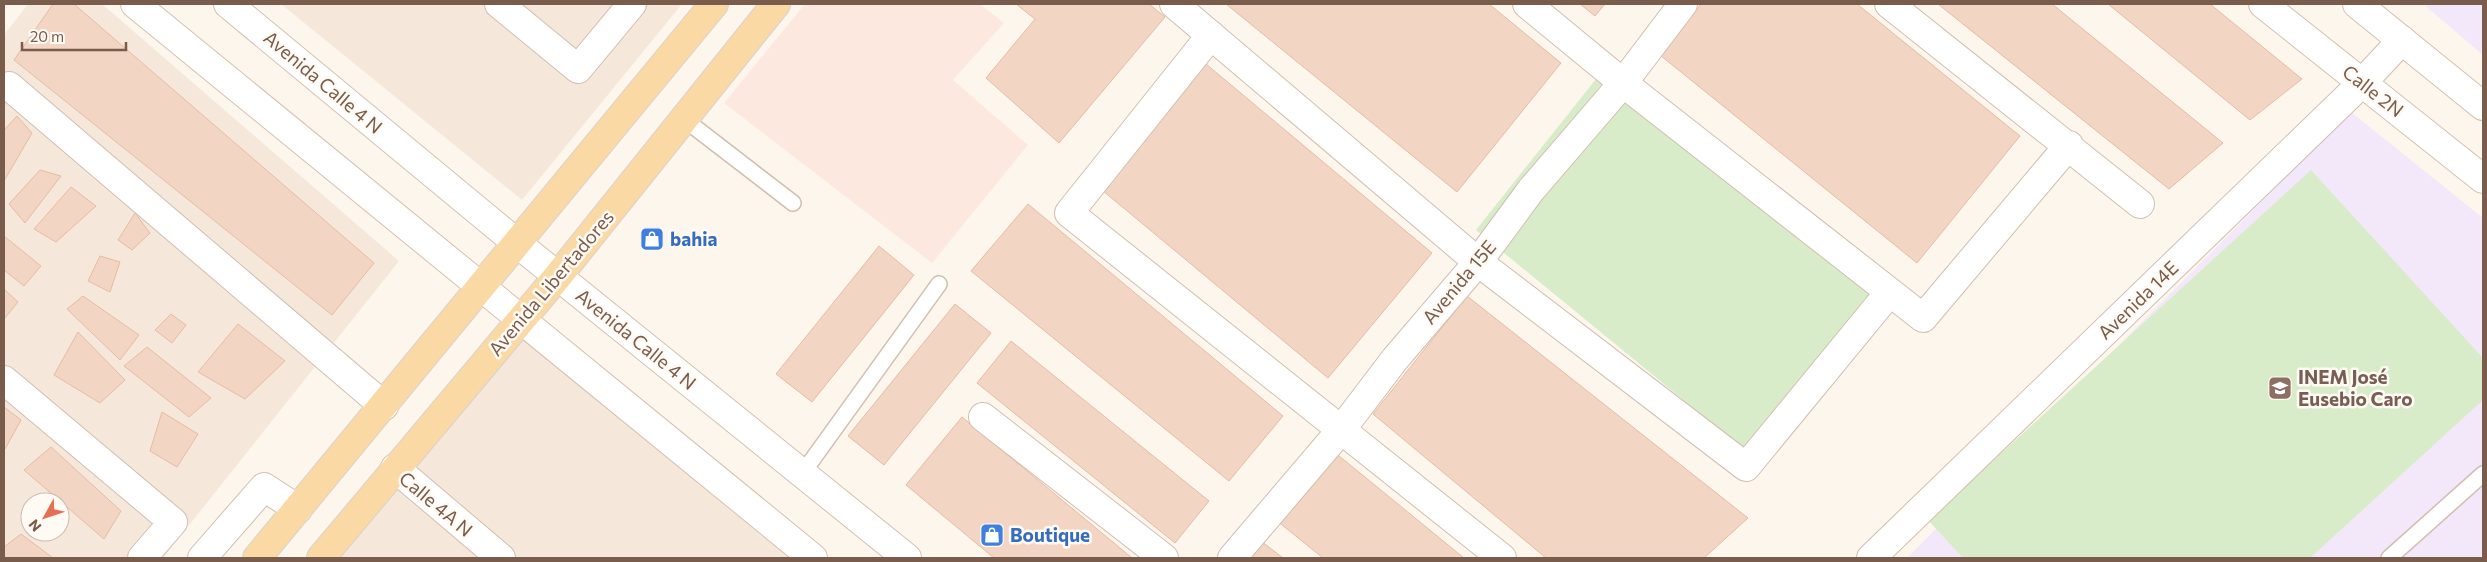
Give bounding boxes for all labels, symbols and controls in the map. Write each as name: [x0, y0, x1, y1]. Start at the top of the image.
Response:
scale bar: [22, 20, 126, 52]
street label: Avenida Calle 4 N: [259, 25, 387, 138]
text: 20 m: [30, 27, 64, 45]
street label: Calle 2N: [2338, 60, 2408, 122]
street label: Avenida Libertadores: [483, 205, 618, 360]
shop icon: bahia: [639, 226, 665, 252]
place label: bahia: [670, 227, 718, 250]
street label: Avenida 15E: [1417, 235, 1500, 328]
street label: Avenida 14E: [2093, 256, 2183, 344]
street label: Avenida Calle 4 N: [572, 283, 701, 394]
place label: INEM José Eusebio Caro: [2298, 365, 2412, 410]
school or university icon: INEM José Eusebio Caro: [2267, 375, 2293, 401]
street label: Calle 4A N: [395, 466, 478, 541]
north arrow: [20, 492, 70, 542]
text: N: [25, 516, 45, 535]
shop icon: Boutique: [979, 522, 1005, 548]
place label: Boutique: [1010, 523, 1090, 546]

